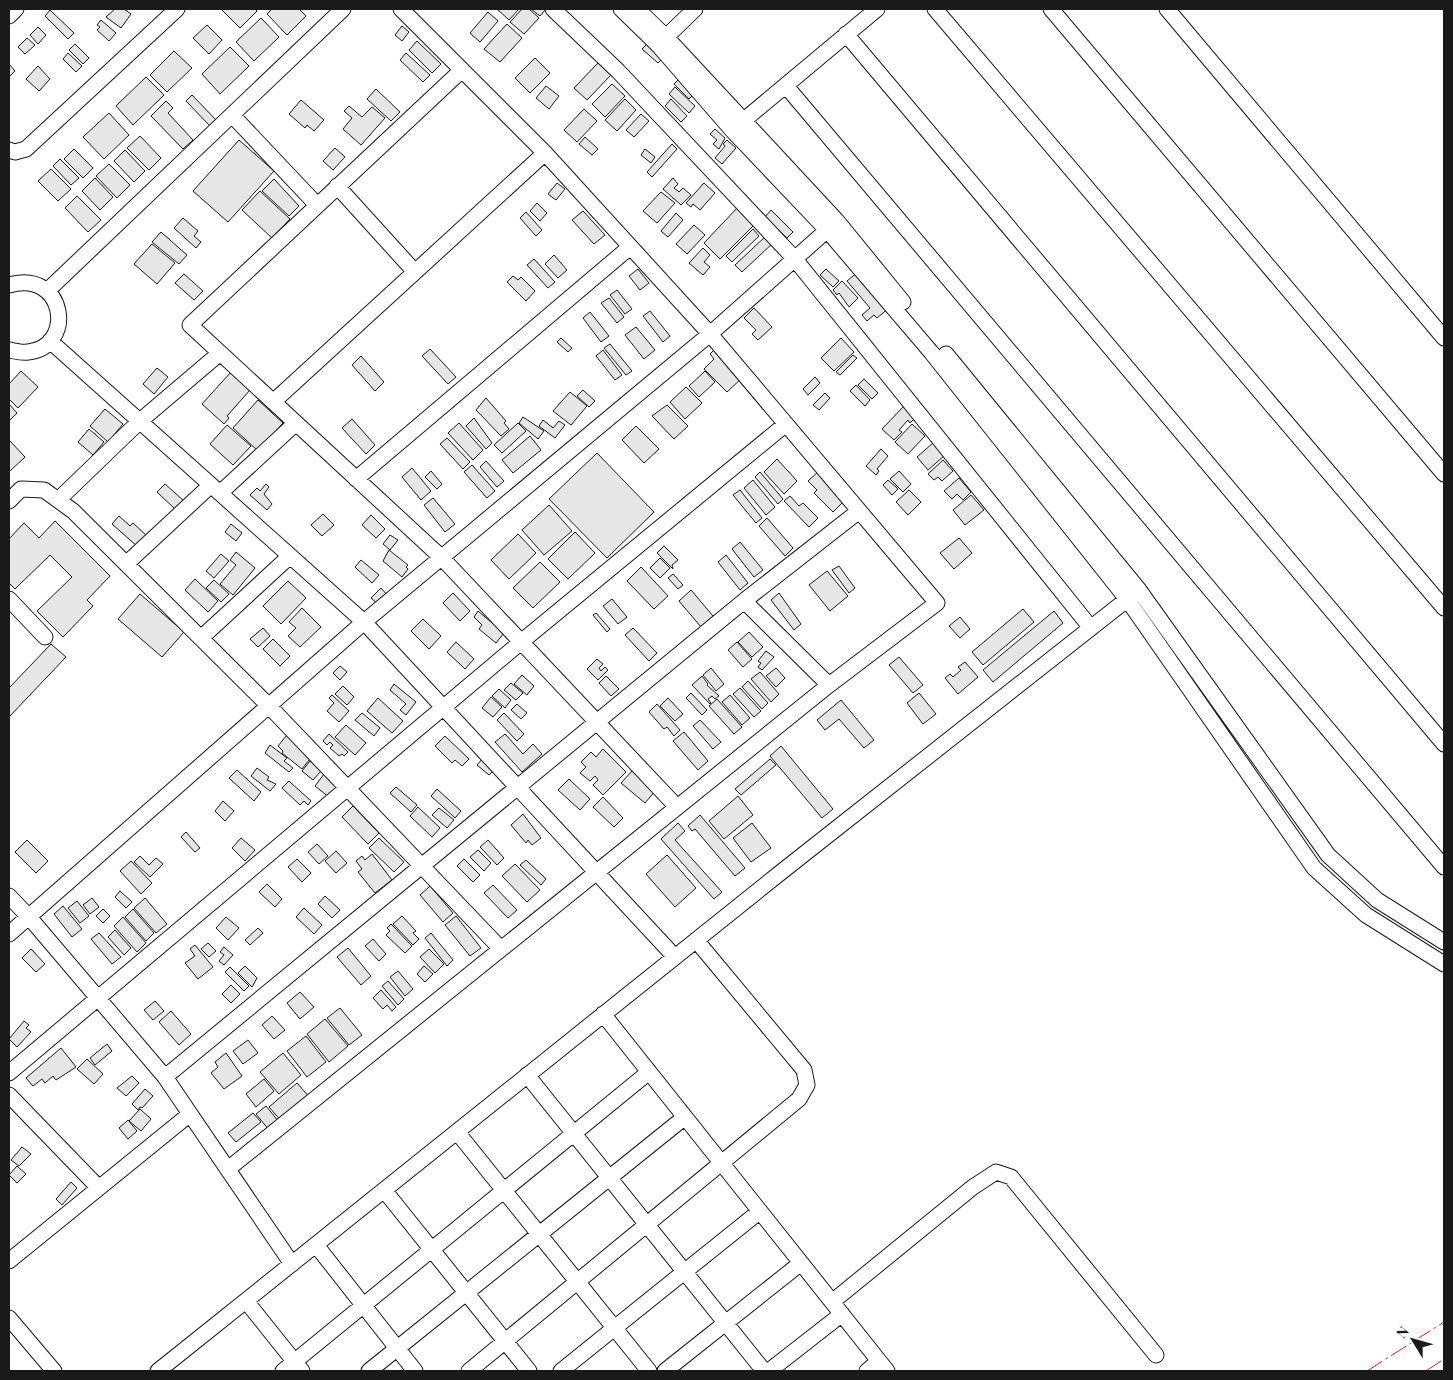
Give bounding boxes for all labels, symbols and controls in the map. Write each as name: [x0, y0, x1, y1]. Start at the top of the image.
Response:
north arrow: [1388, 1315, 1438, 1365]
text: N: [1392, 1322, 1413, 1342]

